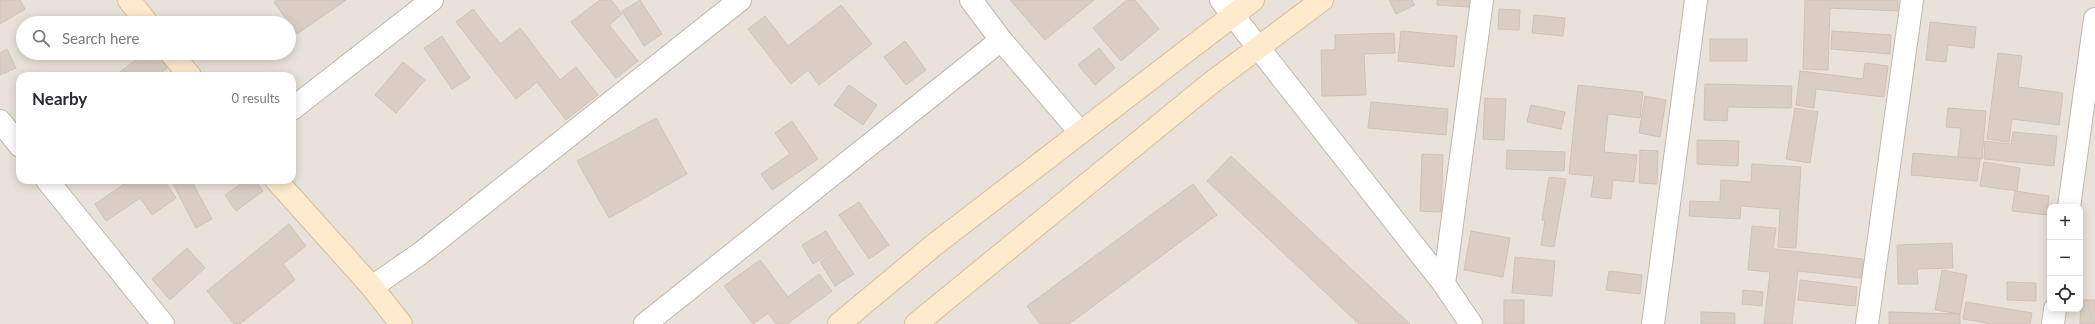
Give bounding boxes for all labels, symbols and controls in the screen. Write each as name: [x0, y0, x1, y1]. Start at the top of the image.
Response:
search box: [16, 16, 296, 60]
icon: search: [30, 27, 52, 49]
text: Search here: [62, 29, 139, 47]
text: Nearby: [32, 88, 87, 109]
text: 0 results: [232, 90, 280, 106]
map controls: [2047, 204, 2083, 312]
button: +: [2047, 204, 2083, 240]
button: −: [2047, 240, 2083, 276]
button: locate: [2047, 276, 2083, 312]

